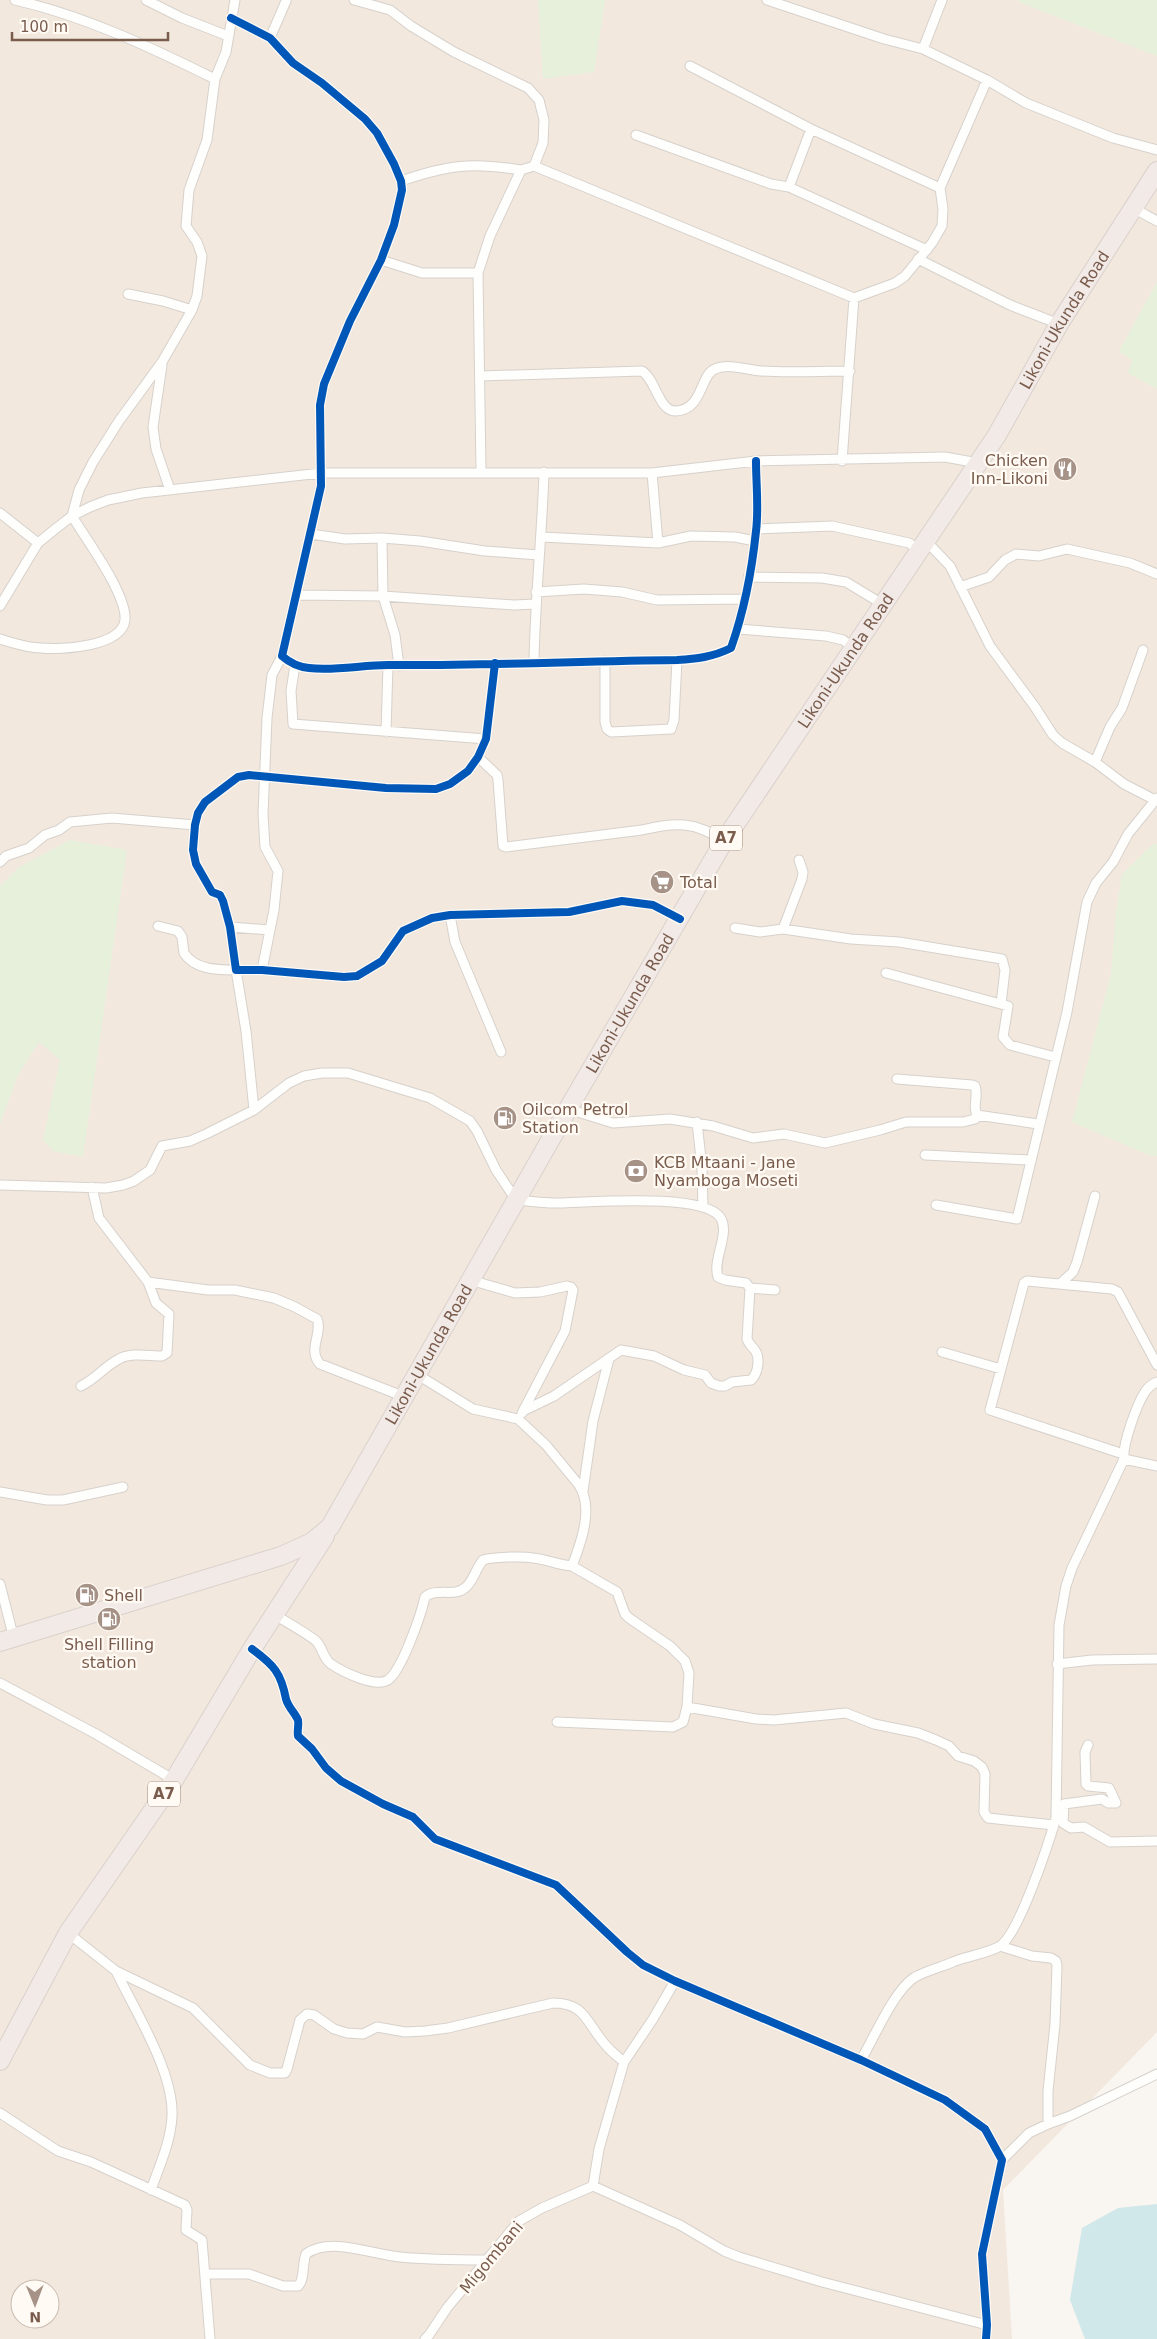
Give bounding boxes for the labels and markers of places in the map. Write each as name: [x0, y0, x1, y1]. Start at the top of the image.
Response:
place label: Chicken Inn-Likoni: [971, 451, 1048, 488]
restaurant icon: Chicken Inn-Likoni: [1052, 456, 1078, 482]
supermarket icon: Total: [649, 869, 675, 895]
place label: Total: [679, 873, 717, 892]
place label: Oilcom Petrol Station: [522, 1100, 628, 1137]
fuel station icon: Oilcom Petrol Station: [492, 1105, 518, 1131]
place label: KCB Mtaani - Jane Nyamboga Moseti: [654, 1153, 798, 1190]
bank icon: KCB Mtaani - Jane Nyamboga Moseti: [623, 1158, 649, 1184]
fuel station icon: Shell: [74, 1582, 100, 1608]
place label: Shell: [104, 1586, 143, 1605]
fuel station icon: Shell Filling station: [96, 1606, 122, 1632]
place label: Shell Filling station: [64, 1635, 154, 1672]

